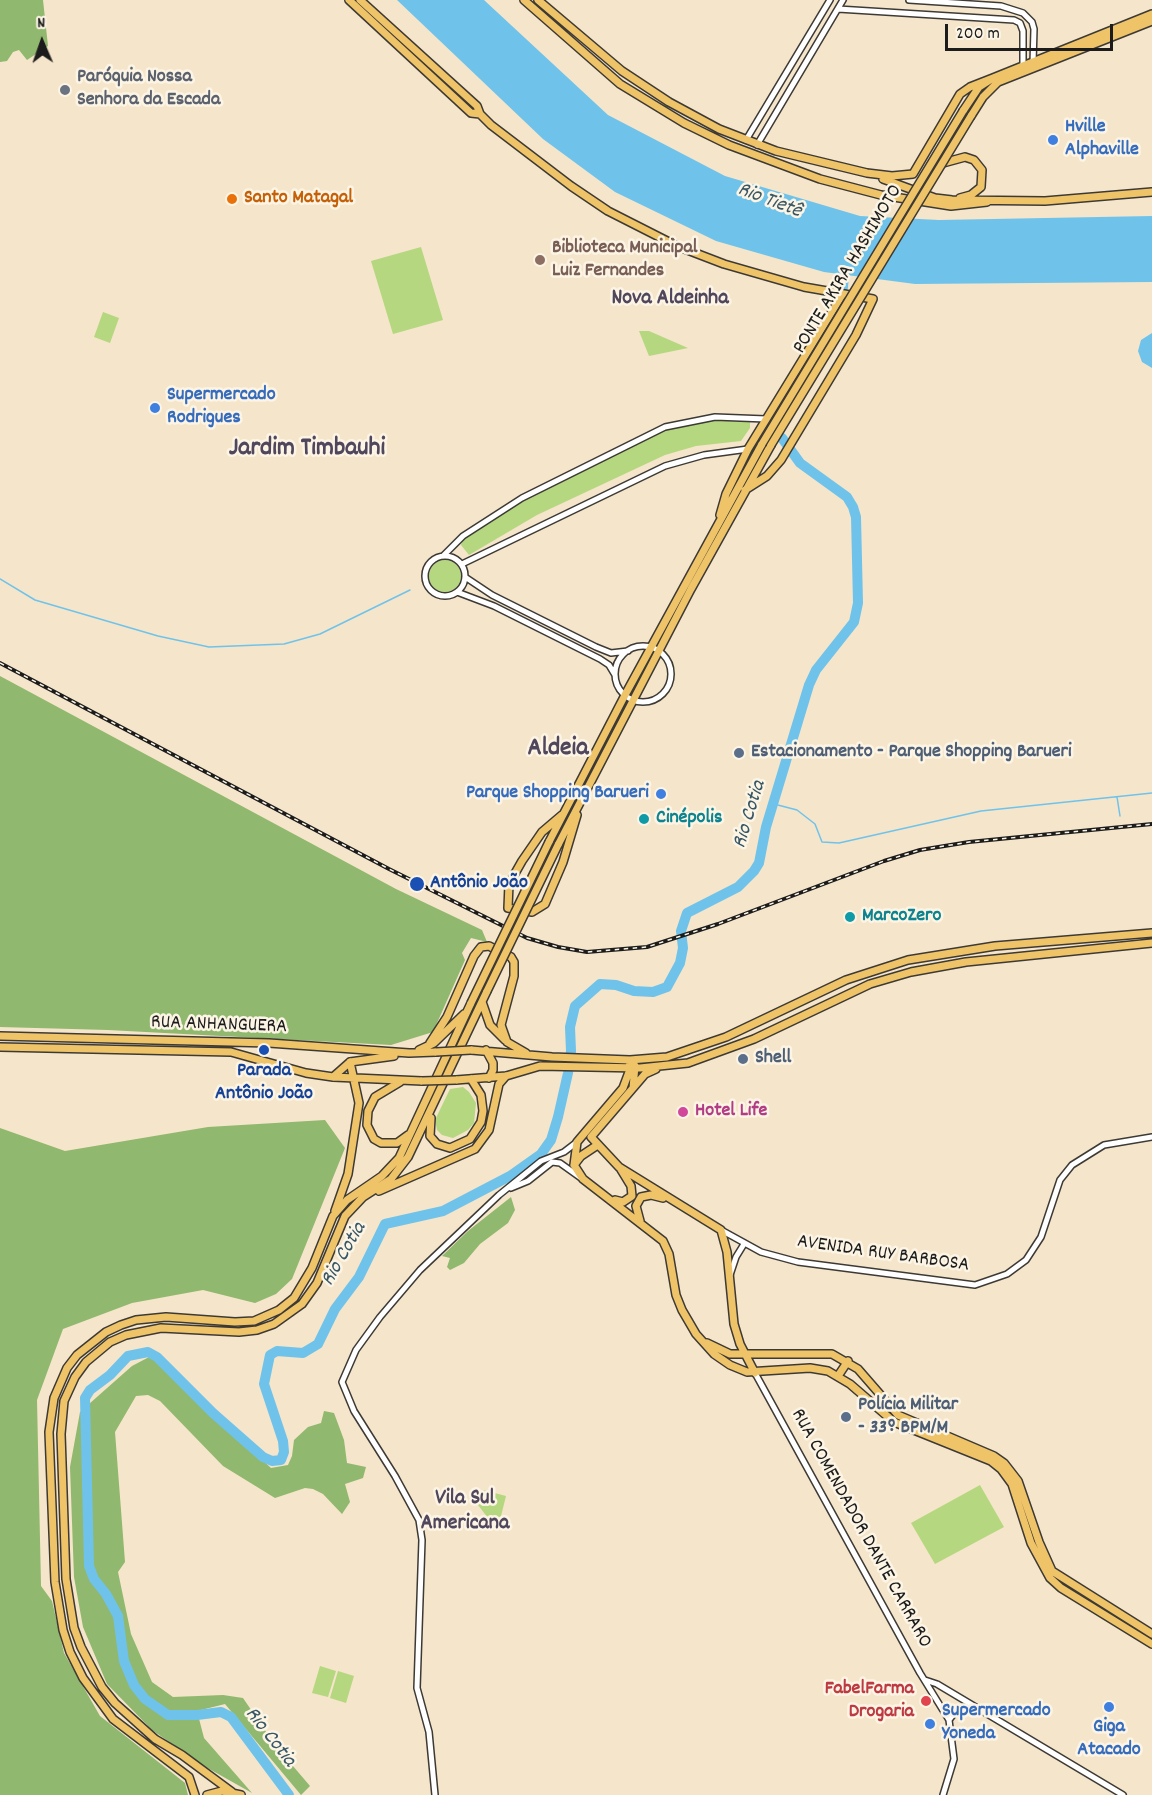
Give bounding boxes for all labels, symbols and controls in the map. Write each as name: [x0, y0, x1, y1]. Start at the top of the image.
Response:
north arrow: [12, 12, 72, 72]
text: N: [37, 12, 46, 35]
scale bar: [948, 12, 1116, 50]
text: 200 m: [956, 22, 1000, 47]
place label: Paróquia Nossa Senhora da Escada: [77, 66, 220, 113]
marker: Paróquia Nossa Senhora da Escada: [58, 83, 72, 97]
place label: Hville Alphaville: [1065, 116, 1139, 163]
marker: Hville Alphaville: [1046, 133, 1060, 147]
water label: Rio Tietê: [733, 178, 805, 226]
street label: PONTE AKIRA HASHIMOTO: [789, 181, 909, 359]
place label: Santo Matagal: [244, 187, 353, 211]
marker: Santo Matagal: [225, 192, 239, 206]
place label: Biblioteca Municipal Luiz Fernandes: [552, 237, 698, 284]
marker: Biblioteca Municipal Luiz Fernandes: [533, 253, 547, 267]
district label: Nova Aldeinha: [611, 287, 729, 313]
place label: Supermercado Rodrigues: [167, 384, 276, 431]
marker: Supermercado Rodrigues: [148, 401, 162, 415]
district label: Jardim Timbauhi: [229, 434, 385, 466]
district label: Aldeia: [528, 734, 588, 766]
place label: Estacionamento - Parque Shopping Barueri: [751, 741, 1072, 765]
marker: Estacionamento - Parque Shopping Barueri: [732, 746, 746, 760]
water label: Rio Cotia: [729, 778, 773, 852]
place label: Parque Shopping Barueri: [466, 782, 649, 806]
marker: Parque Shopping Barueri: [654, 787, 668, 801]
place label: Cinépolis: [656, 807, 722, 831]
marker: Cinépolis: [637, 812, 651, 826]
place label: Antônio João: [430, 872, 528, 896]
marker: Antônio João: [408, 875, 426, 893]
place label: MarcoZero: [862, 905, 941, 929]
marker: MarcoZero: [843, 910, 857, 924]
street label: RUA ANHANGUERA: [151, 1012, 287, 1040]
marker: Parada Antônio João: [257, 1043, 271, 1057]
place label: Shell: [755, 1047, 791, 1071]
marker: Shell: [736, 1052, 750, 1066]
place label: Parada Antônio João: [215, 1060, 313, 1107]
place label: Hotel Life: [695, 1100, 767, 1124]
marker: Hotel Life: [676, 1105, 690, 1119]
water label: Rio Cotia: [317, 1219, 373, 1291]
street label: AVENIDA RUY BARBOSA: [795, 1231, 971, 1279]
place label: Polícia Militar - 33º BPM/M: [858, 1394, 958, 1441]
street label: RUA COMENDADOR DANTE CARRARO: [784, 1405, 936, 1653]
marker: Polícia Militar - 33º BPM/M: [839, 1410, 853, 1424]
district label: Vila Sul Americana: [421, 1487, 509, 1538]
place label: FabelFarma Drogaria: [825, 1678, 914, 1725]
marker: FabelFarma Drogaria: [919, 1694, 933, 1708]
place label: Supermercado Yoneda: [942, 1700, 1051, 1747]
marker: Giga Atacado: [1102, 1700, 1116, 1714]
water label: Rio Cotia: [238, 1703, 300, 1773]
place label: Giga Atacado: [1077, 1716, 1141, 1763]
marker: Supermercado Yoneda: [923, 1717, 937, 1731]

